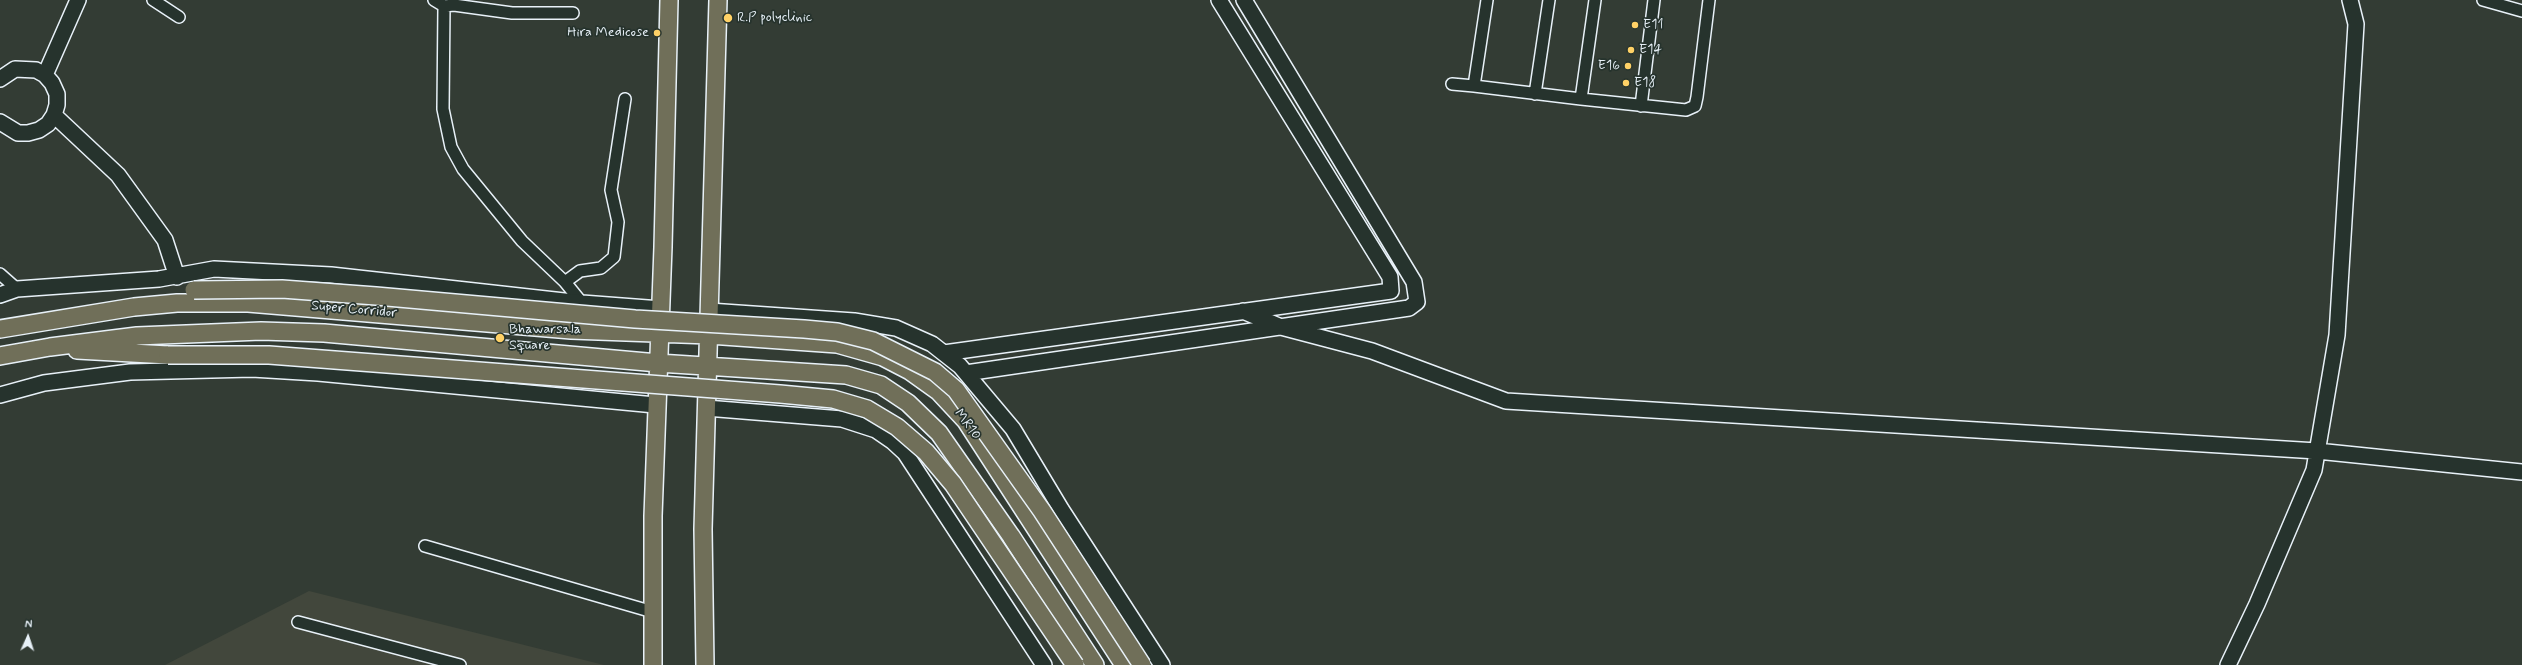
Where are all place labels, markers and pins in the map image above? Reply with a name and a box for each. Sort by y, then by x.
place label: R.P polyclinic [737,10,812,26]
marker: R.P polyclinic [722,12,734,24]
place label: E11 [1643,17,1663,33]
marker: E11 [1630,20,1640,30]
place label: Hira Medicose [567,25,649,41]
marker: Hira Medicose [652,28,662,38]
place label: E14 [1639,42,1662,58]
marker: E14 [1626,45,1636,55]
place label: E16 [1598,58,1620,74]
marker: E16 [1623,61,1633,71]
place label: E18 [1634,75,1656,91]
marker: E18 [1621,78,1631,88]
place label: Bhawarsala Square [509,322,581,354]
marker: Bhawarsala Square [494,332,506,344]

